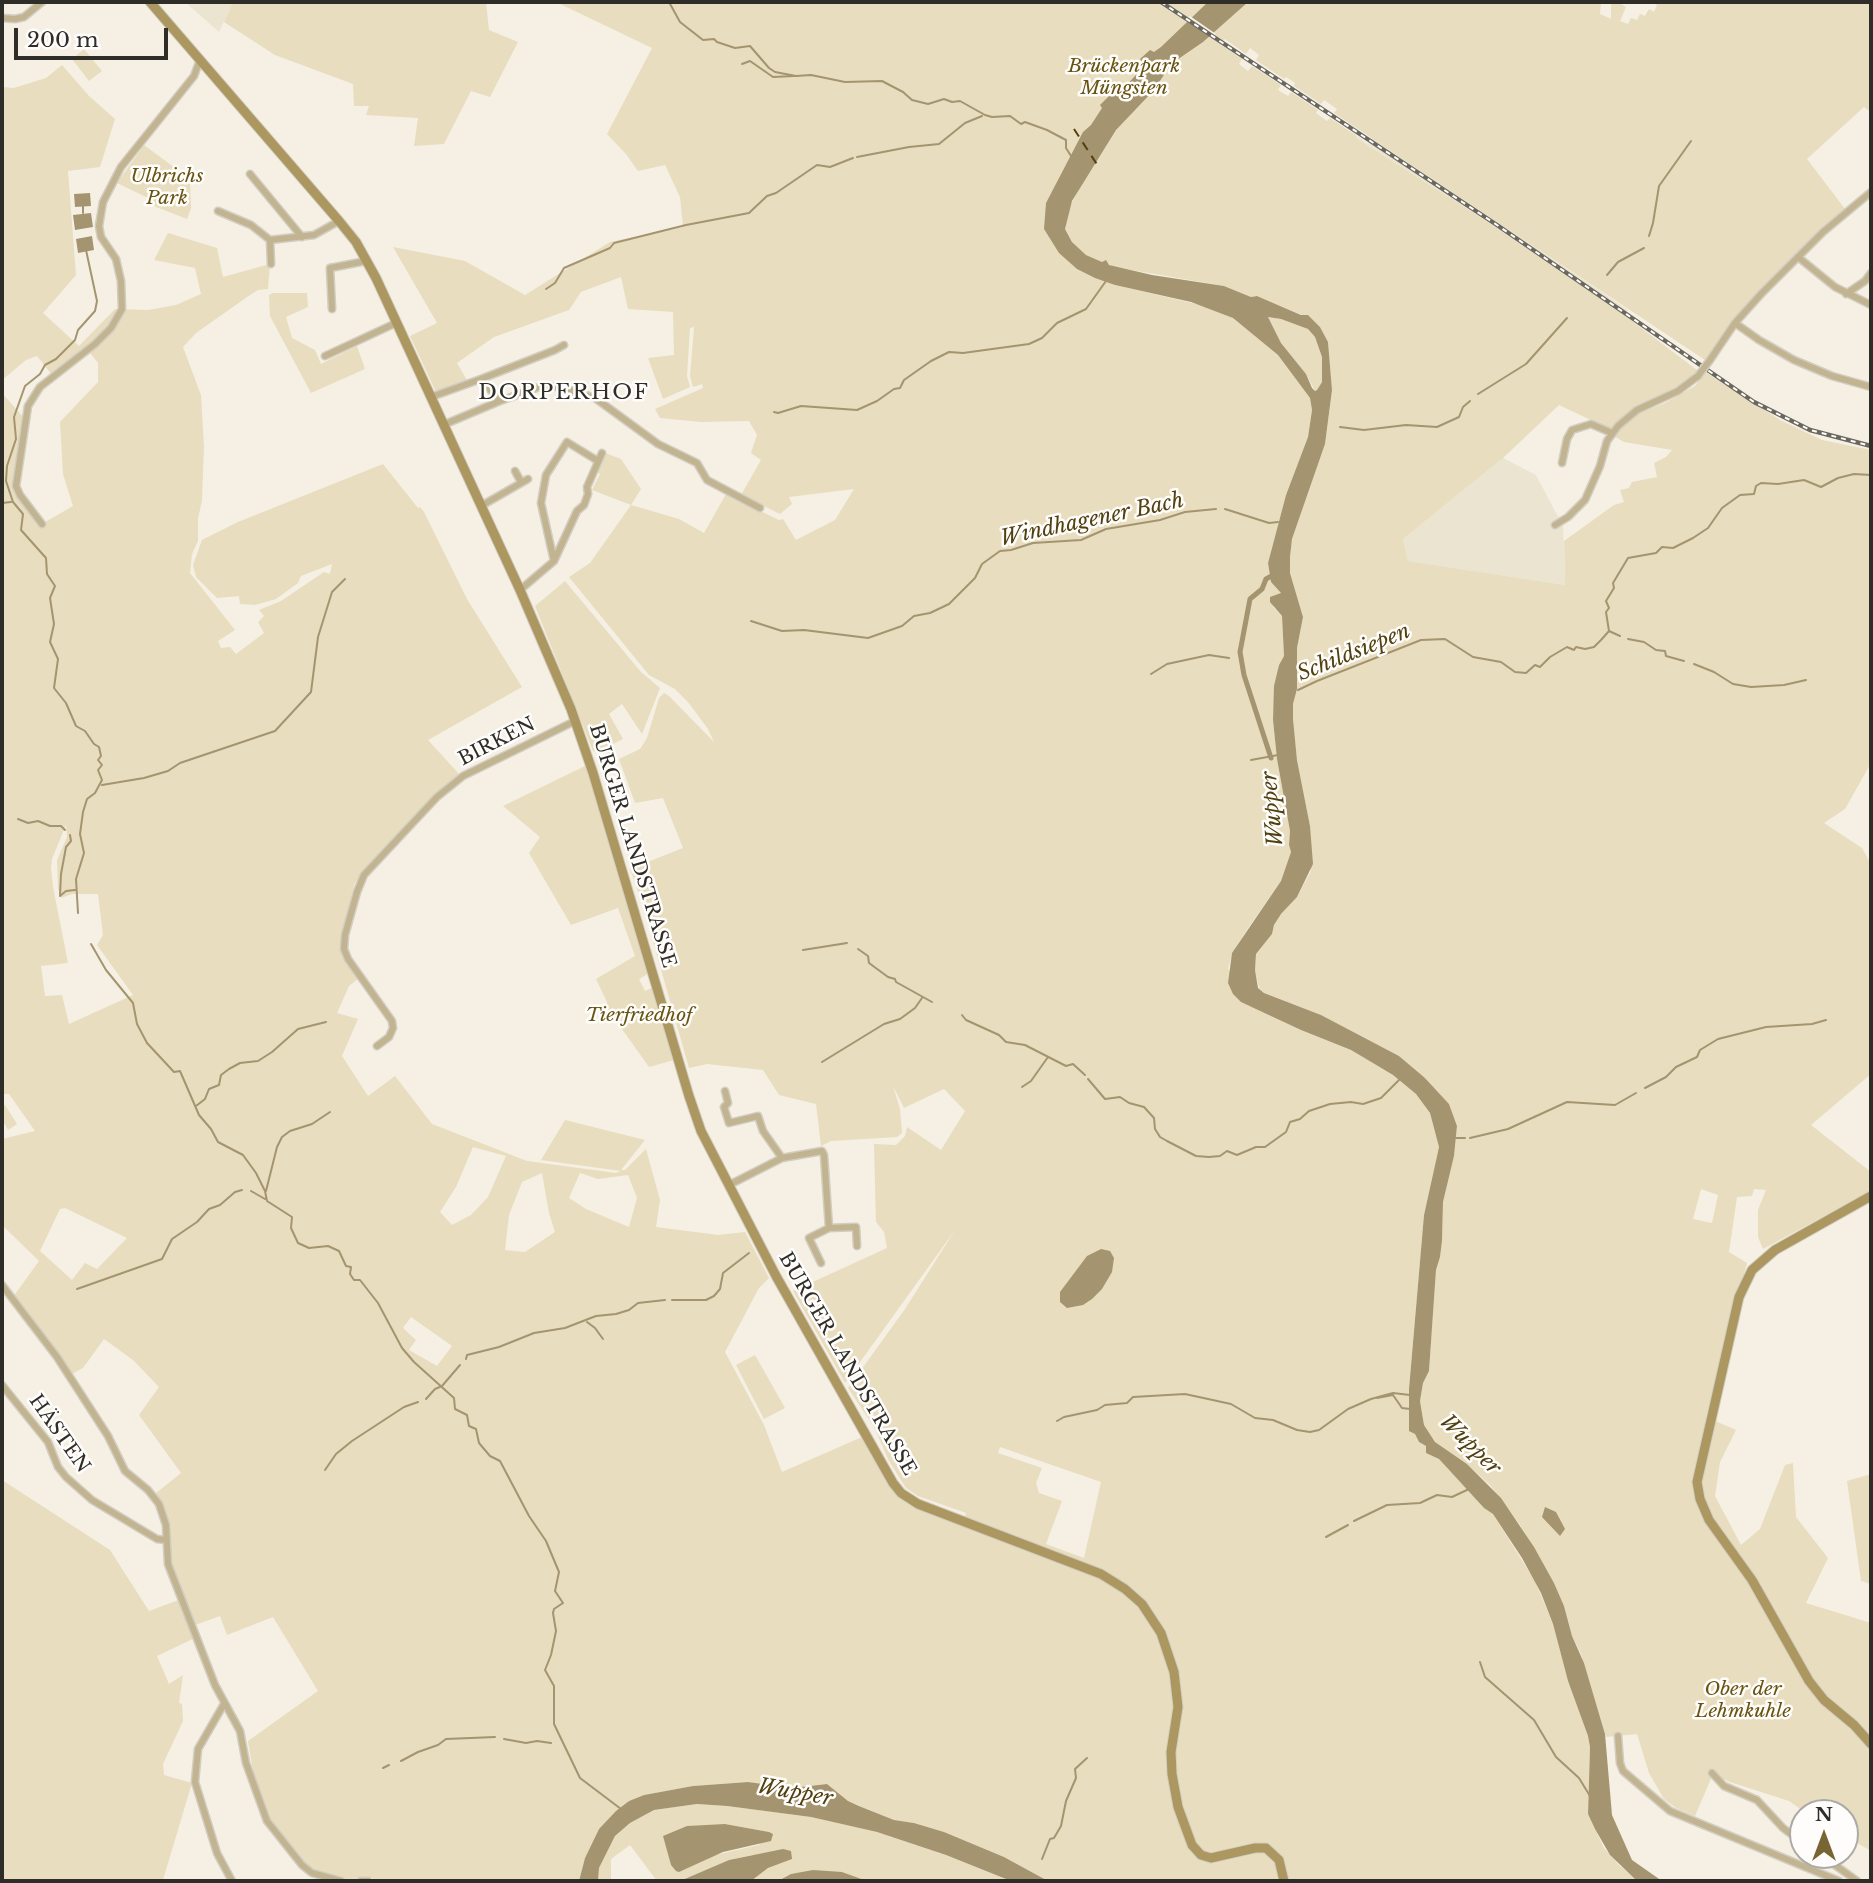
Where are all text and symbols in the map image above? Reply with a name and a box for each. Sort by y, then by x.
scale bar [18,14,172,58]
text: 200 m [27,27,98,53]
park label: Brückenpark Müngsten [1068,56,1180,100]
park label: Ulbrichs Park [131,166,203,210]
district label: DORPERHOF [479,380,649,406]
water label: Windhagener Bach [998,488,1186,552]
water label: Schildsiepen [1294,619,1414,687]
street label: BIRKEN [455,713,539,771]
street label: BURGER LANDSTRASSE [584,721,680,971]
water label: Wupper [1257,770,1289,848]
park label: Tierfriedhof [586,1005,692,1027]
street label: BURGER LANDSTRASSE [774,1248,920,1480]
street label: HÄSTEN [24,1390,94,1478]
water label: Wupper [1434,1409,1506,1481]
park label: Ober der Lehmkuhle [1695,1679,1791,1723]
water label: Wupper [756,1774,834,1812]
north arrow [1789,1799,1859,1869]
text: N [1815,1803,1833,1826]

